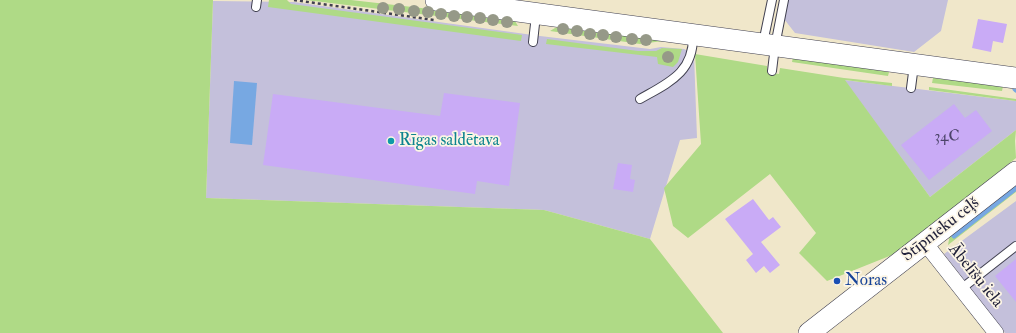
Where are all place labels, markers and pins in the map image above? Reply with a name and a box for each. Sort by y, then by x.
place label: Rīgas saldētava [399,131,500,151]
marker: Rīgas saldētava [386,136,396,146]
place label: Noras [845,271,887,291]
marker: Noras [832,276,842,286]

